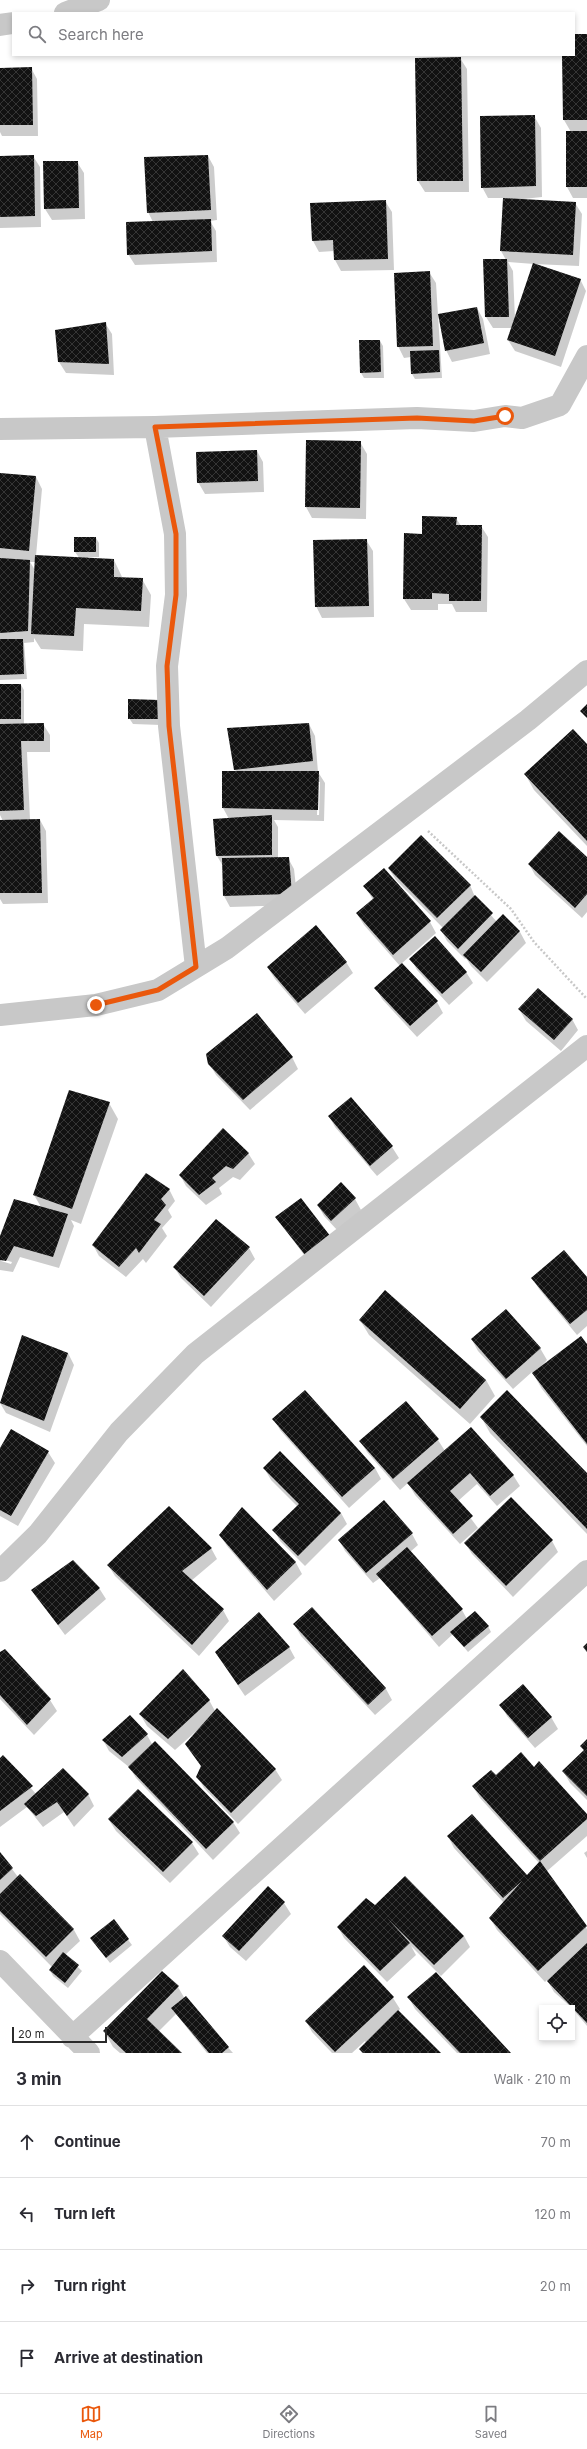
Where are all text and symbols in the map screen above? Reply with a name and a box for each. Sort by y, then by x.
search box [12,12,575,56]
icon: search [26,23,48,45]
text: Search here [58,25,144,44]
route start [496,407,514,425]
route end [87,996,105,1014]
map controls [539,2005,575,2041]
button: locate [539,2005,575,2041]
scale bar [12,2025,107,2044]
text: 20 m [18,2027,44,2041]
text: 3 min [16,2069,62,2089]
text: Walk · 210 m [494,2071,571,2087]
icon: ahead [16,2131,38,2153]
text: Continue [54,2132,121,2151]
text: 70 m [541,2134,571,2150]
icon: left [16,2203,38,2225]
text: Turn left [54,2204,115,2223]
text: 120 m [535,2206,571,2222]
icon: right [16,2275,38,2297]
text: Turn right [54,2276,126,2295]
text: 20 m [540,2278,571,2294]
icon: arrive [16,2347,38,2369]
text: Arrive at destination [54,2348,203,2367]
tab: Map [80,2403,103,2441]
tab: Directions [263,2403,315,2441]
tab: Saved [475,2403,507,2441]

